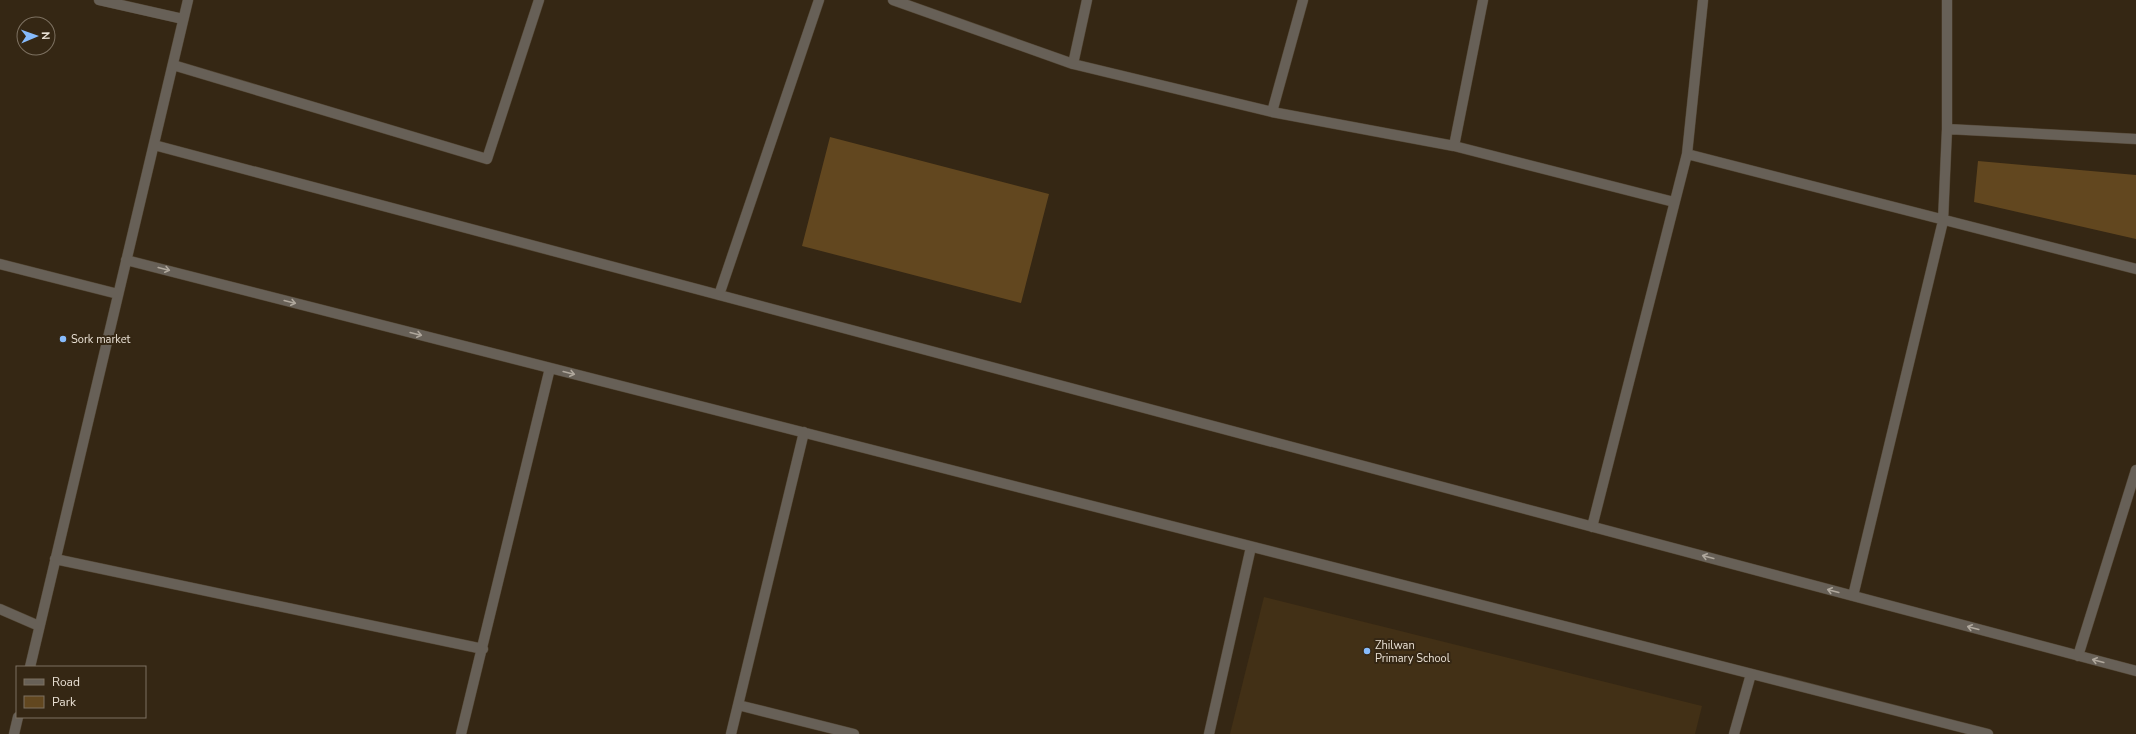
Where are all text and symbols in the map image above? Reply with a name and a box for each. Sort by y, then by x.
north arrow [16,16,56,56]
text: N [38,31,53,40]
one-way arrow [157,266,170,274]
one-way arrow [283,298,296,306]
one-way arrow [409,330,422,338]
place label: Sork market [71,332,131,347]
marker: Sork market [58,334,68,344]
one-way arrow [562,369,575,377]
one-way arrow [1702,553,1715,561]
one-way arrow [1827,586,1840,594]
one-way arrow [1966,623,1979,631]
place label: Zhilwan Primary School [1375,638,1451,666]
marker: Zhilwan Primary School [1362,646,1372,656]
one-way arrow [2092,657,2105,664]
legend [16,666,146,718]
text: Road [52,674,80,690]
text: Park [52,694,77,710]

